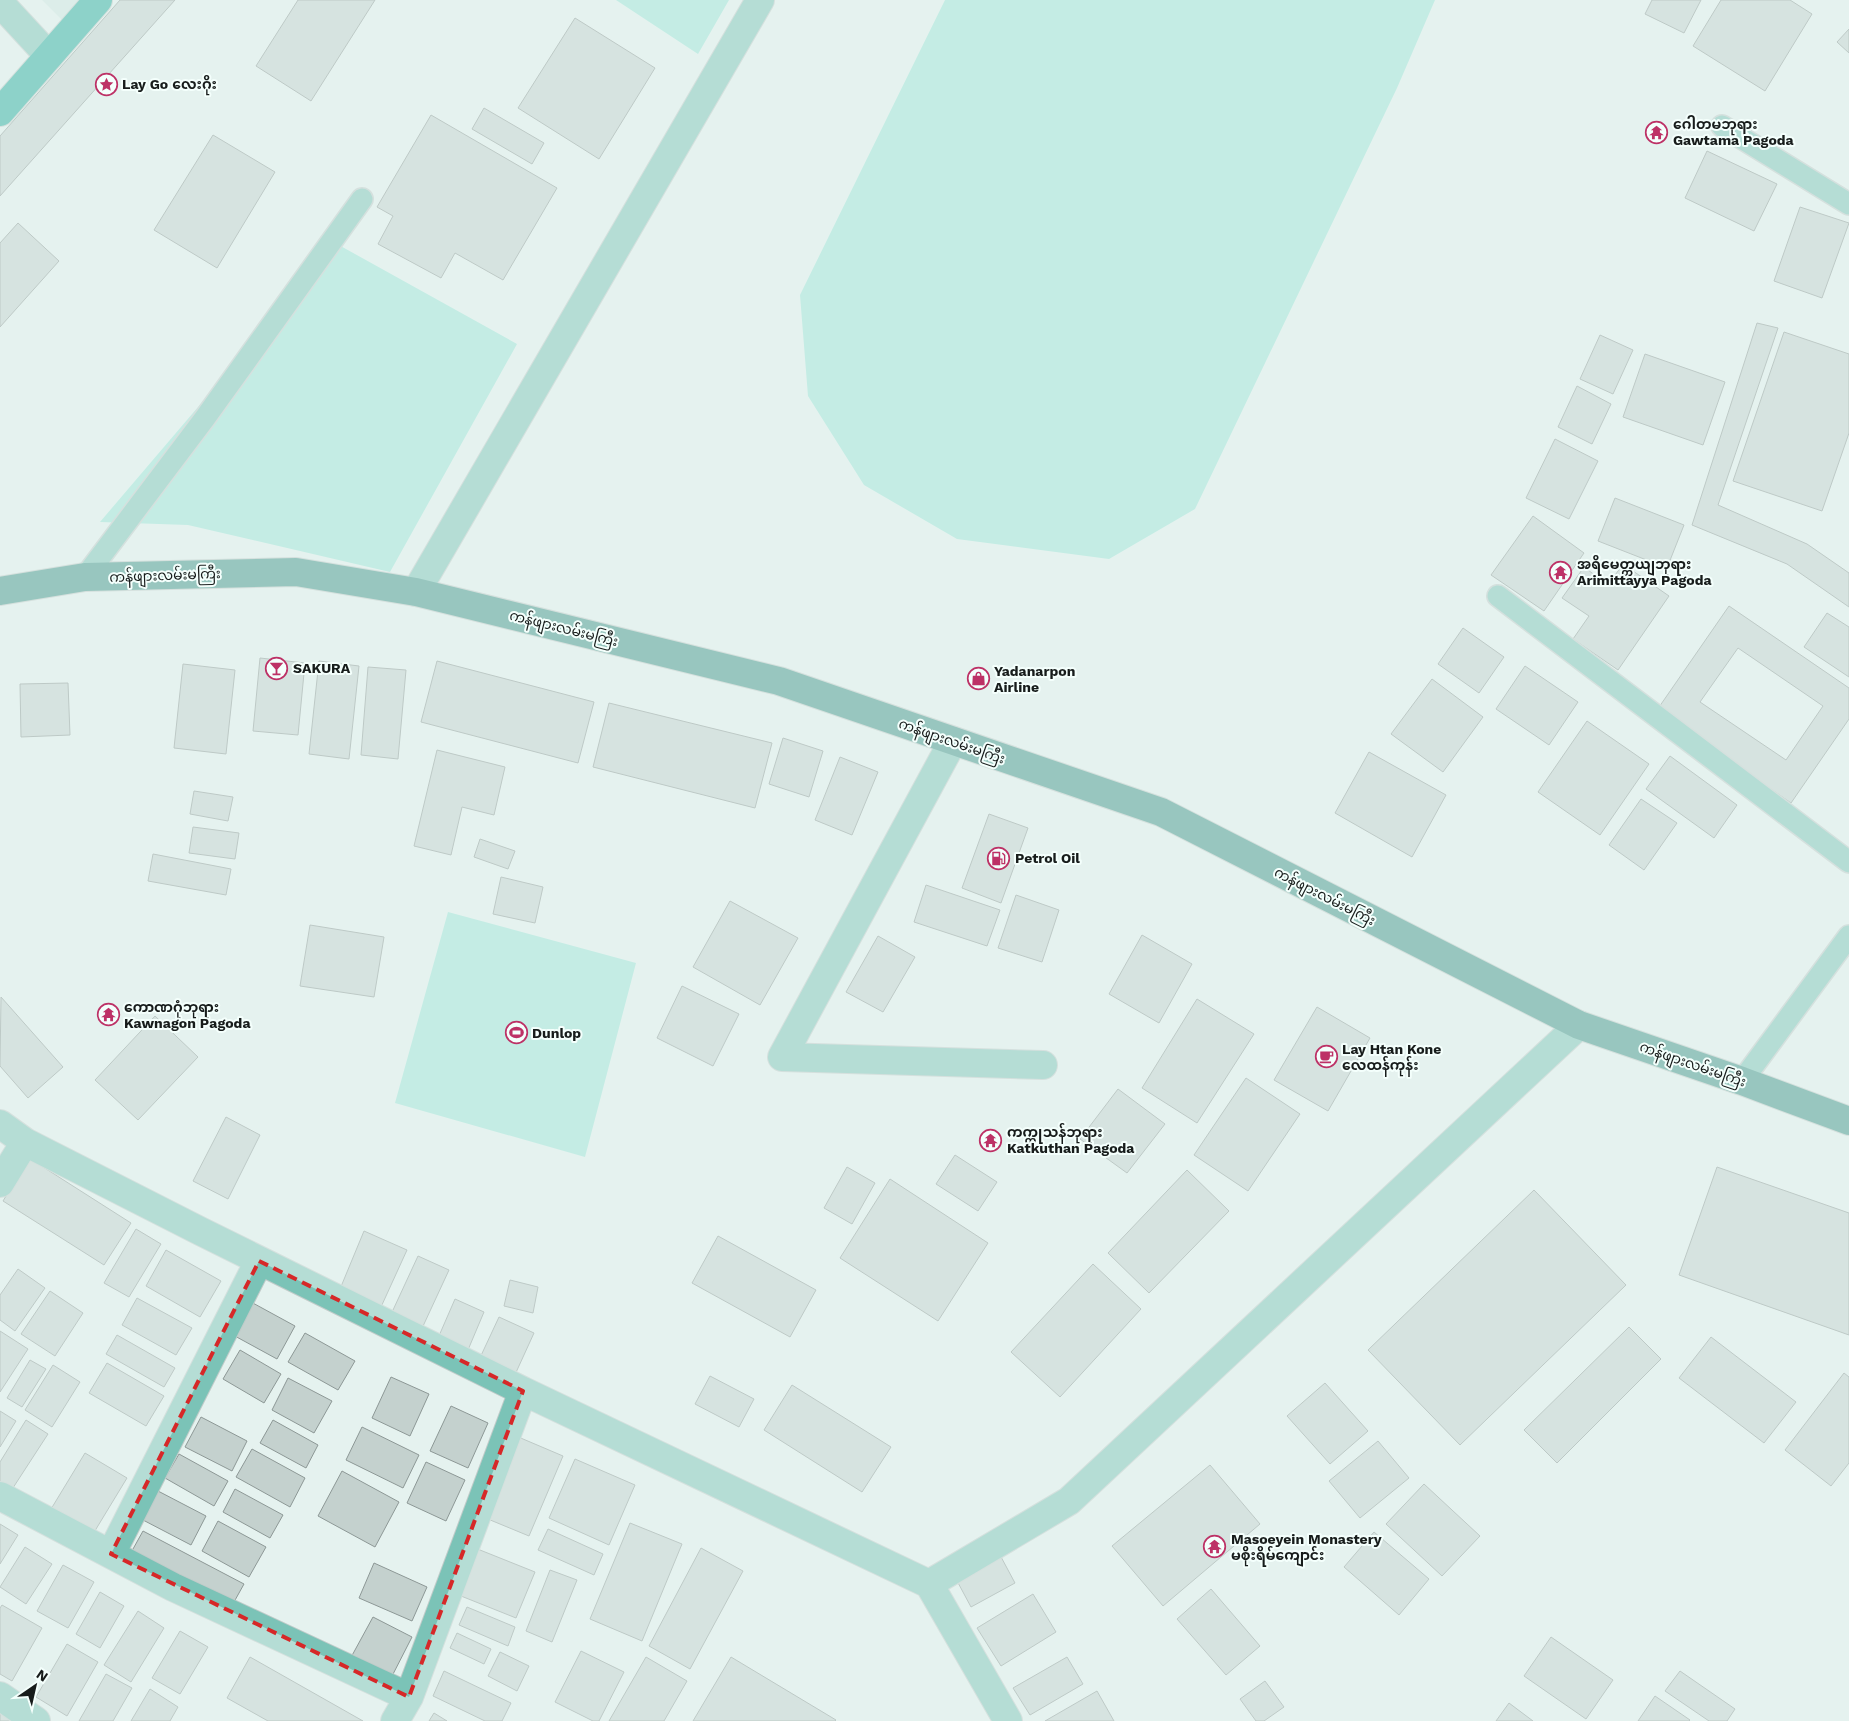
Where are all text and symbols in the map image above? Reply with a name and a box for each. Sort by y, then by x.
place icon: Lay Go လေးဂိုး [94,72,118,96]
place label: Lay Go လေးဂိုး [122,74,217,96]
place label: ဂေါတမဘုရား Gawtama Pagoda [1673,115,1795,148]
temple icon: ဂေါတမဘုရား Gawtama Pagoda [1645,120,1669,144]
place label: အရိမေတ္တယျဘုရား Arimittayya Pagoda [1577,554,1712,588]
temple icon: အရိမေတ္တယျဘုရား Arimittayya Pagoda [1549,560,1573,584]
street label: ကန်ဖျားလမ်းမကြီး [109,563,221,589]
street label: ကန်ဖျားလမ်းမကြီး [507,605,620,653]
bar icon: SAKURA [265,656,289,680]
place label: SAKURA [293,660,351,676]
place label: Yadanarpon Airline [994,663,1075,695]
shop icon: Yadanarpon Airline [966,667,990,691]
street label: ကန်ဖျားလမ်းမကြီး [895,713,1008,770]
fuel station icon: Petrol Oil [987,846,1011,870]
place label: Petrol Oil [1015,850,1080,866]
street label: ကန်ဖျားလမ်းမကြီး [1270,862,1379,932]
place label: ကောဏဂုံဘုရား Kawnagon Pagoda [124,999,251,1031]
temple icon: ကောဏဂုံဘုရား Kawnagon Pagoda [96,1003,120,1027]
sports icon: Dunlop [504,1021,528,1045]
place label: Dunlop [532,1025,581,1041]
street label: ကန်ဖျားလမ်းမကြီး [1636,1036,1749,1093]
place label: Lay Htan Kone လေထန်ကုန်း [1342,1041,1441,1077]
cafe icon: Lay Htan Kone လေထန်ကုန်း [1314,1045,1338,1069]
place label: ကက္ကုသန်ဘုရား Katkuthan Pagoda [1007,1122,1135,1156]
temple icon: ကက္ကုသန်ဘုရား Katkuthan Pagoda [979,1128,1003,1152]
place label: Masoeyein Monastery မစိုးရိမ်ကျောင်း [1231,1531,1382,1567]
temple icon: Masoeyein Monastery မစိုးရိမ်ကျောင်း [1203,1535,1227,1559]
north arrow [10,1661,60,1711]
text: N [33,1666,51,1685]

